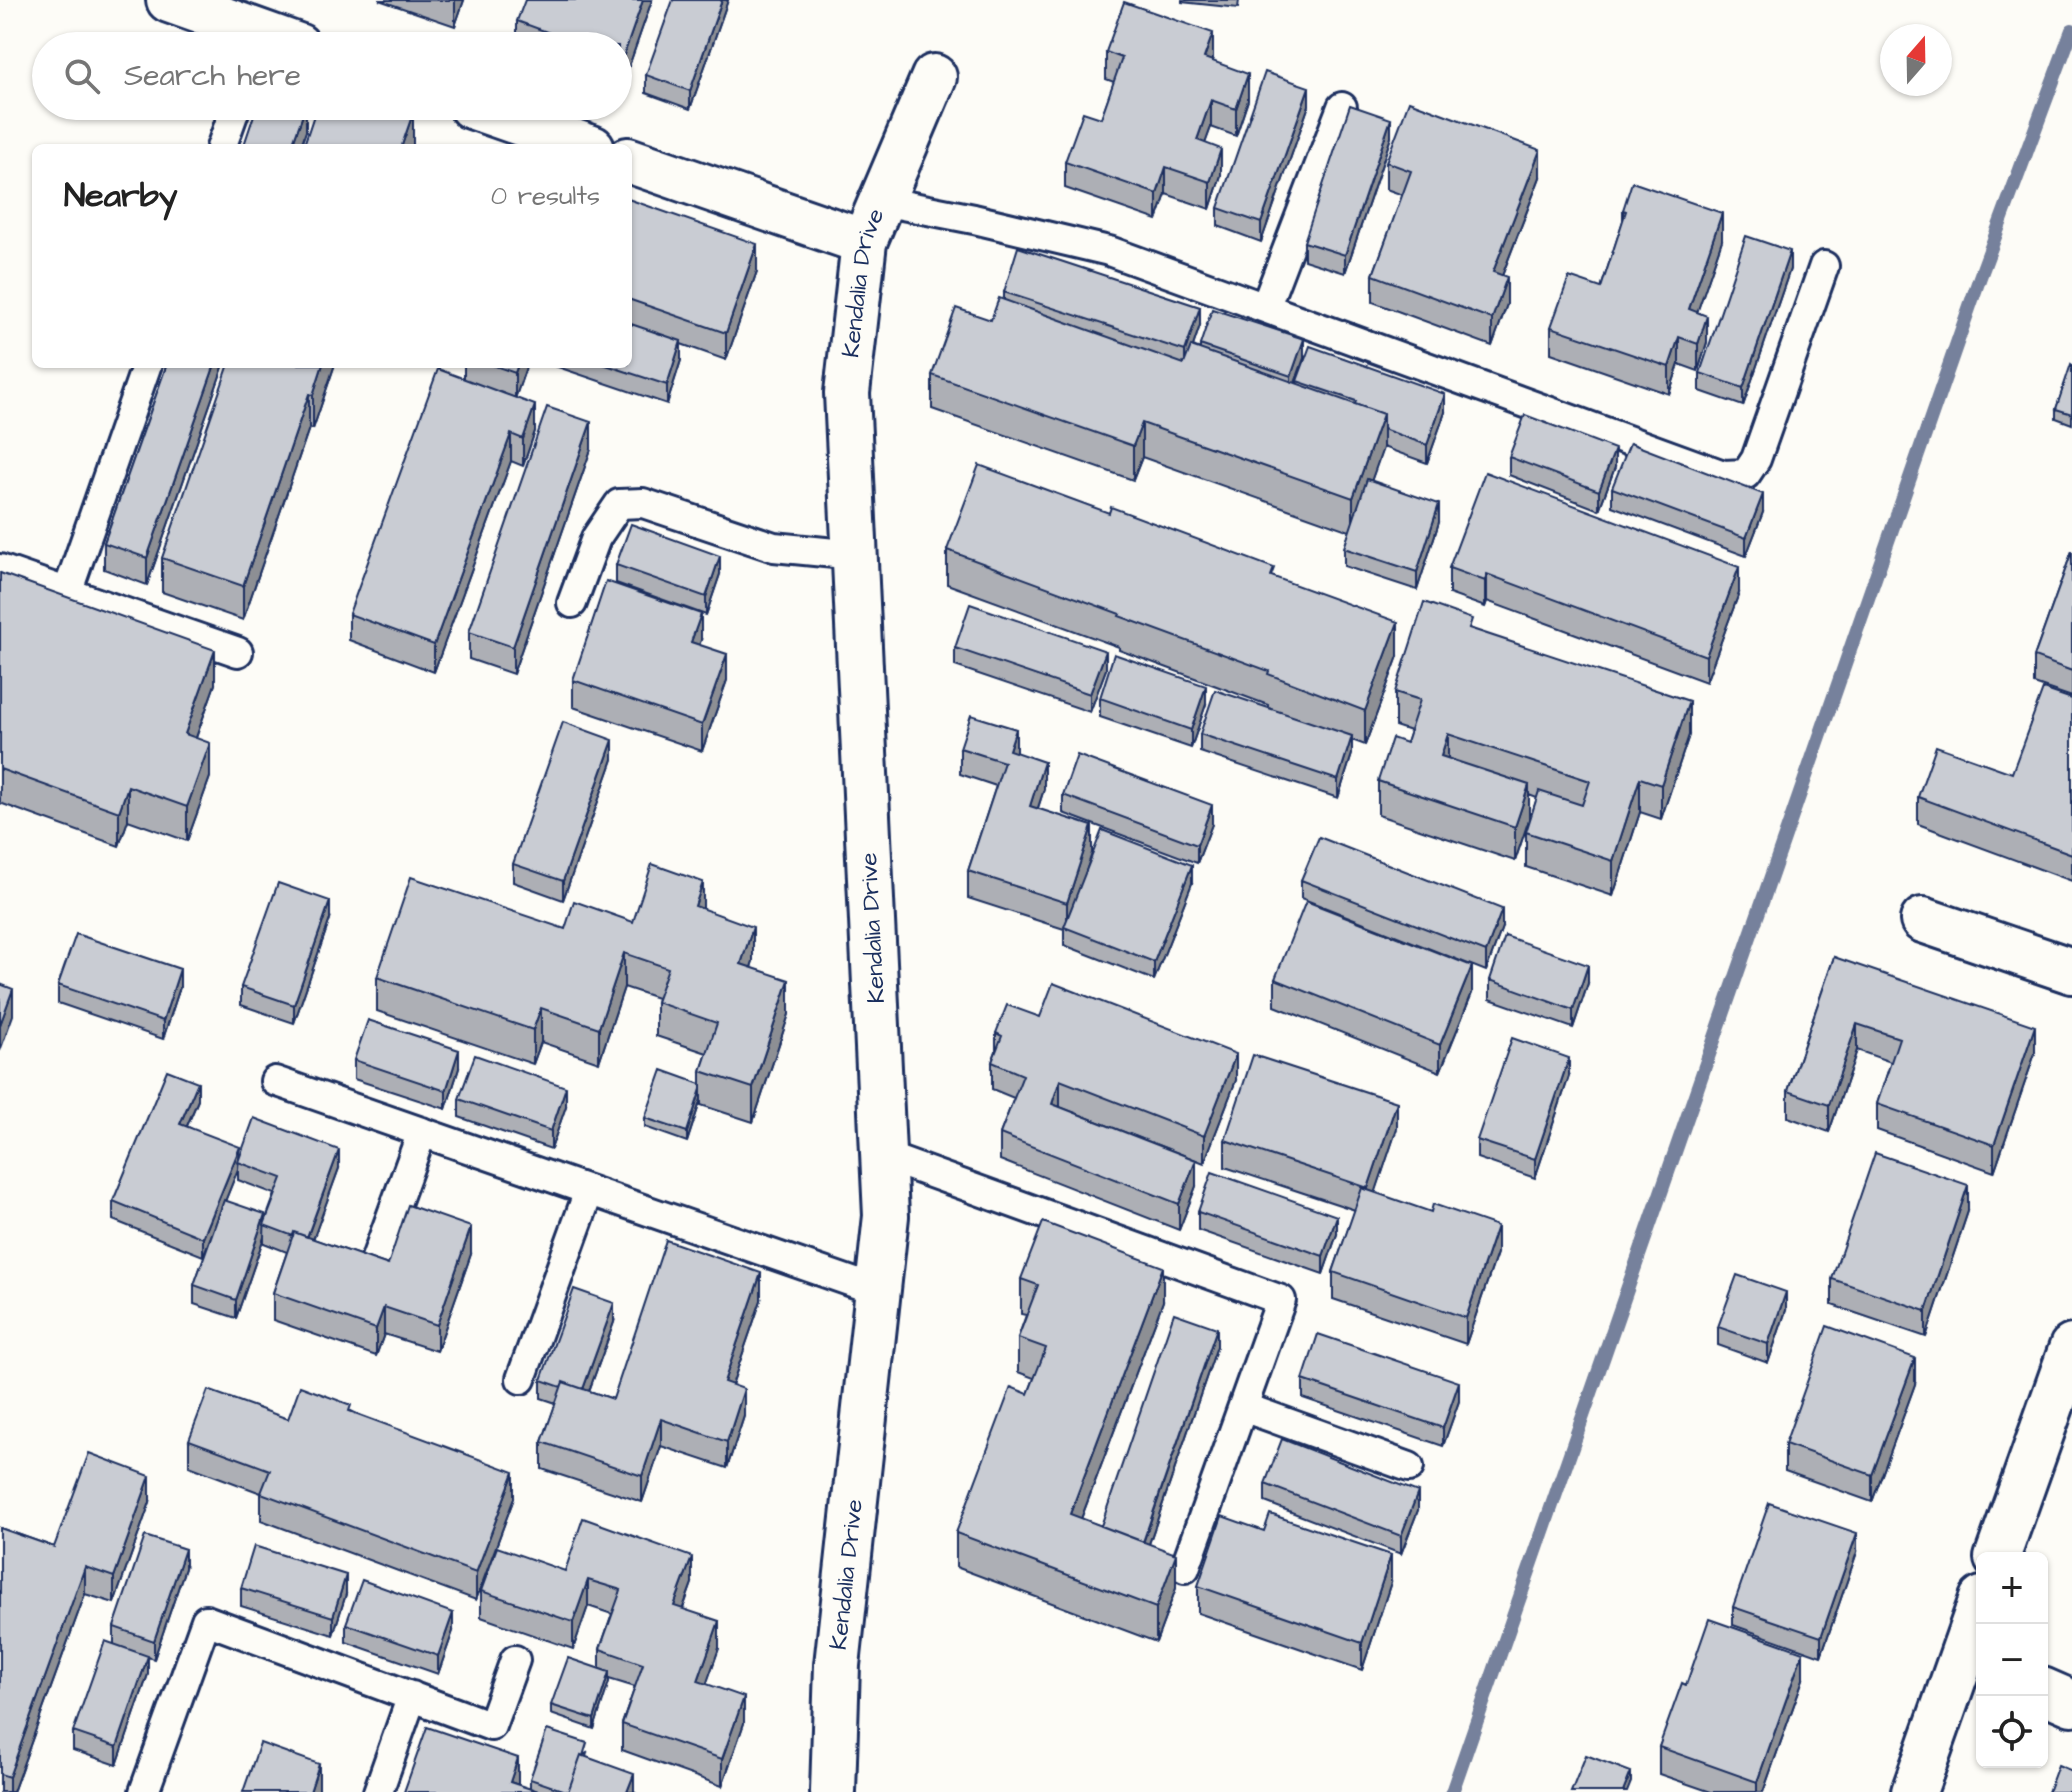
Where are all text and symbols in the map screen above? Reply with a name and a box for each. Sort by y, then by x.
north arrow [1880,24,1952,96]
search box [32,32,632,120]
icon: search [60,54,104,98]
text: Search here [124,55,301,97]
text: Nearby [64,172,178,220]
text: 0 results [491,178,600,214]
street label: Kendalia Drive [834,203,893,359]
street label: Kendalia Drive [852,852,894,1004]
street label: Kendalia Drive [822,1498,872,1652]
map controls [1976,1552,2048,1768]
button: + [1976,1552,2048,1624]
button: − [1976,1624,2048,1696]
button: locate [1976,1696,2048,1768]

